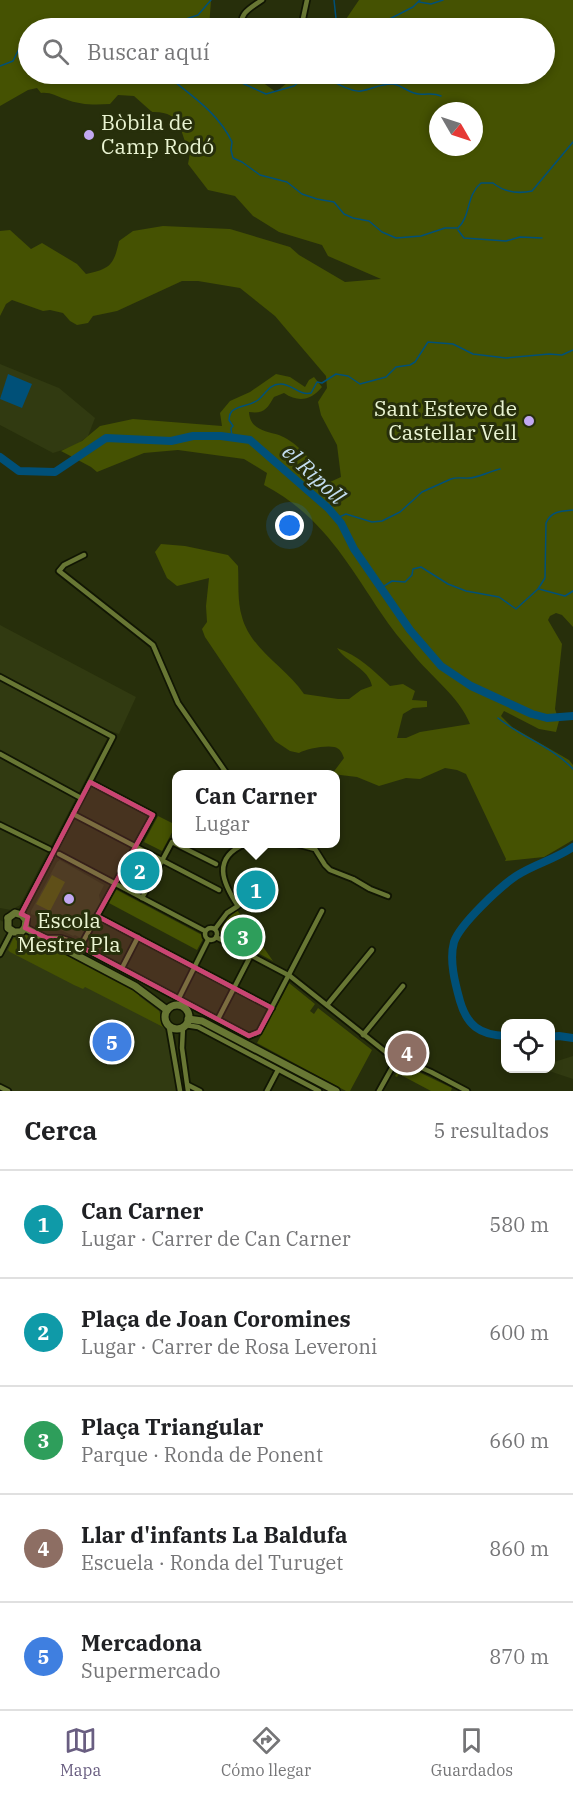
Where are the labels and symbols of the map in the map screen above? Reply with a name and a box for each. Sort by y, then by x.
north arrow [429,102,483,156]
place label: Bòbila de Camp Rodó [101,108,214,160]
marker: Bòbila de Camp Rodó [82,128,96,142]
place label: Sant Esteve de Castellar Vell [374,394,517,446]
marker: Sant Esteve de Castellar Vell [522,414,536,428]
water label: el Ripoll [277,437,353,511]
your location [275,511,304,540]
pin: 2 [120,848,160,894]
pin: 1 [236,868,276,912]
marker: Escola Mestre Pla [62,892,76,906]
place label: Escola Mestre Pla [17,906,121,958]
pin: 3 [224,914,262,960]
pin: 5 [92,1020,132,1064]
pin: 4 [388,1030,426,1076]

